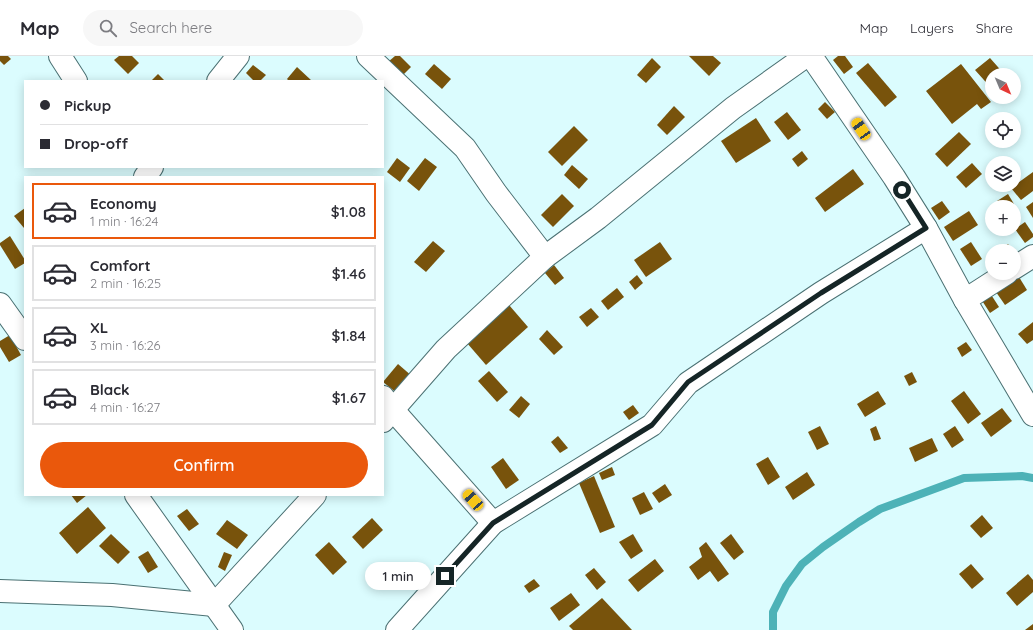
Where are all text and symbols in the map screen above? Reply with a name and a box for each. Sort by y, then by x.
search box [83,10,363,46]
text: Map [20,16,59,40]
icon: search [97,17,119,39]
text: Search here [129,18,212,37]
text: Map [859,19,888,37]
text: Layers [910,19,954,37]
text: Share [976,19,1013,37]
north arrow [985,68,1021,104]
map controls [985,68,1021,280]
text: Pickup [64,96,111,115]
button: locate [985,112,1021,148]
car [849,116,873,142]
text: Drop-off [64,134,128,153]
button: layers [985,156,1021,192]
route start [893,181,911,199]
icon: car [42,193,78,229]
text: Economy [90,194,157,213]
button: + [985,200,1021,236]
text: $1.08 [331,202,366,221]
text: 1 min · 16:24 [90,213,158,229]
button: − [985,244,1021,280]
icon: car [42,255,78,291]
text: Comfort [90,256,151,275]
text: $1.46 [332,264,366,283]
text: 2 min · 16:25 [90,275,161,291]
icon: car [42,317,78,353]
text: XL [90,318,108,337]
text: $1.84 [331,326,366,345]
text: 3 min · 16:26 [90,337,161,353]
icon: car [42,379,78,415]
text: Black [90,380,130,399]
text: $1.67 [332,388,366,407]
text: 4 min · 16:27 [90,399,160,415]
button: Confirm [40,442,368,488]
car [461,487,485,513]
callout: 1 min [365,562,431,590]
route end [436,567,454,585]
text: 1 min [382,568,414,584]

